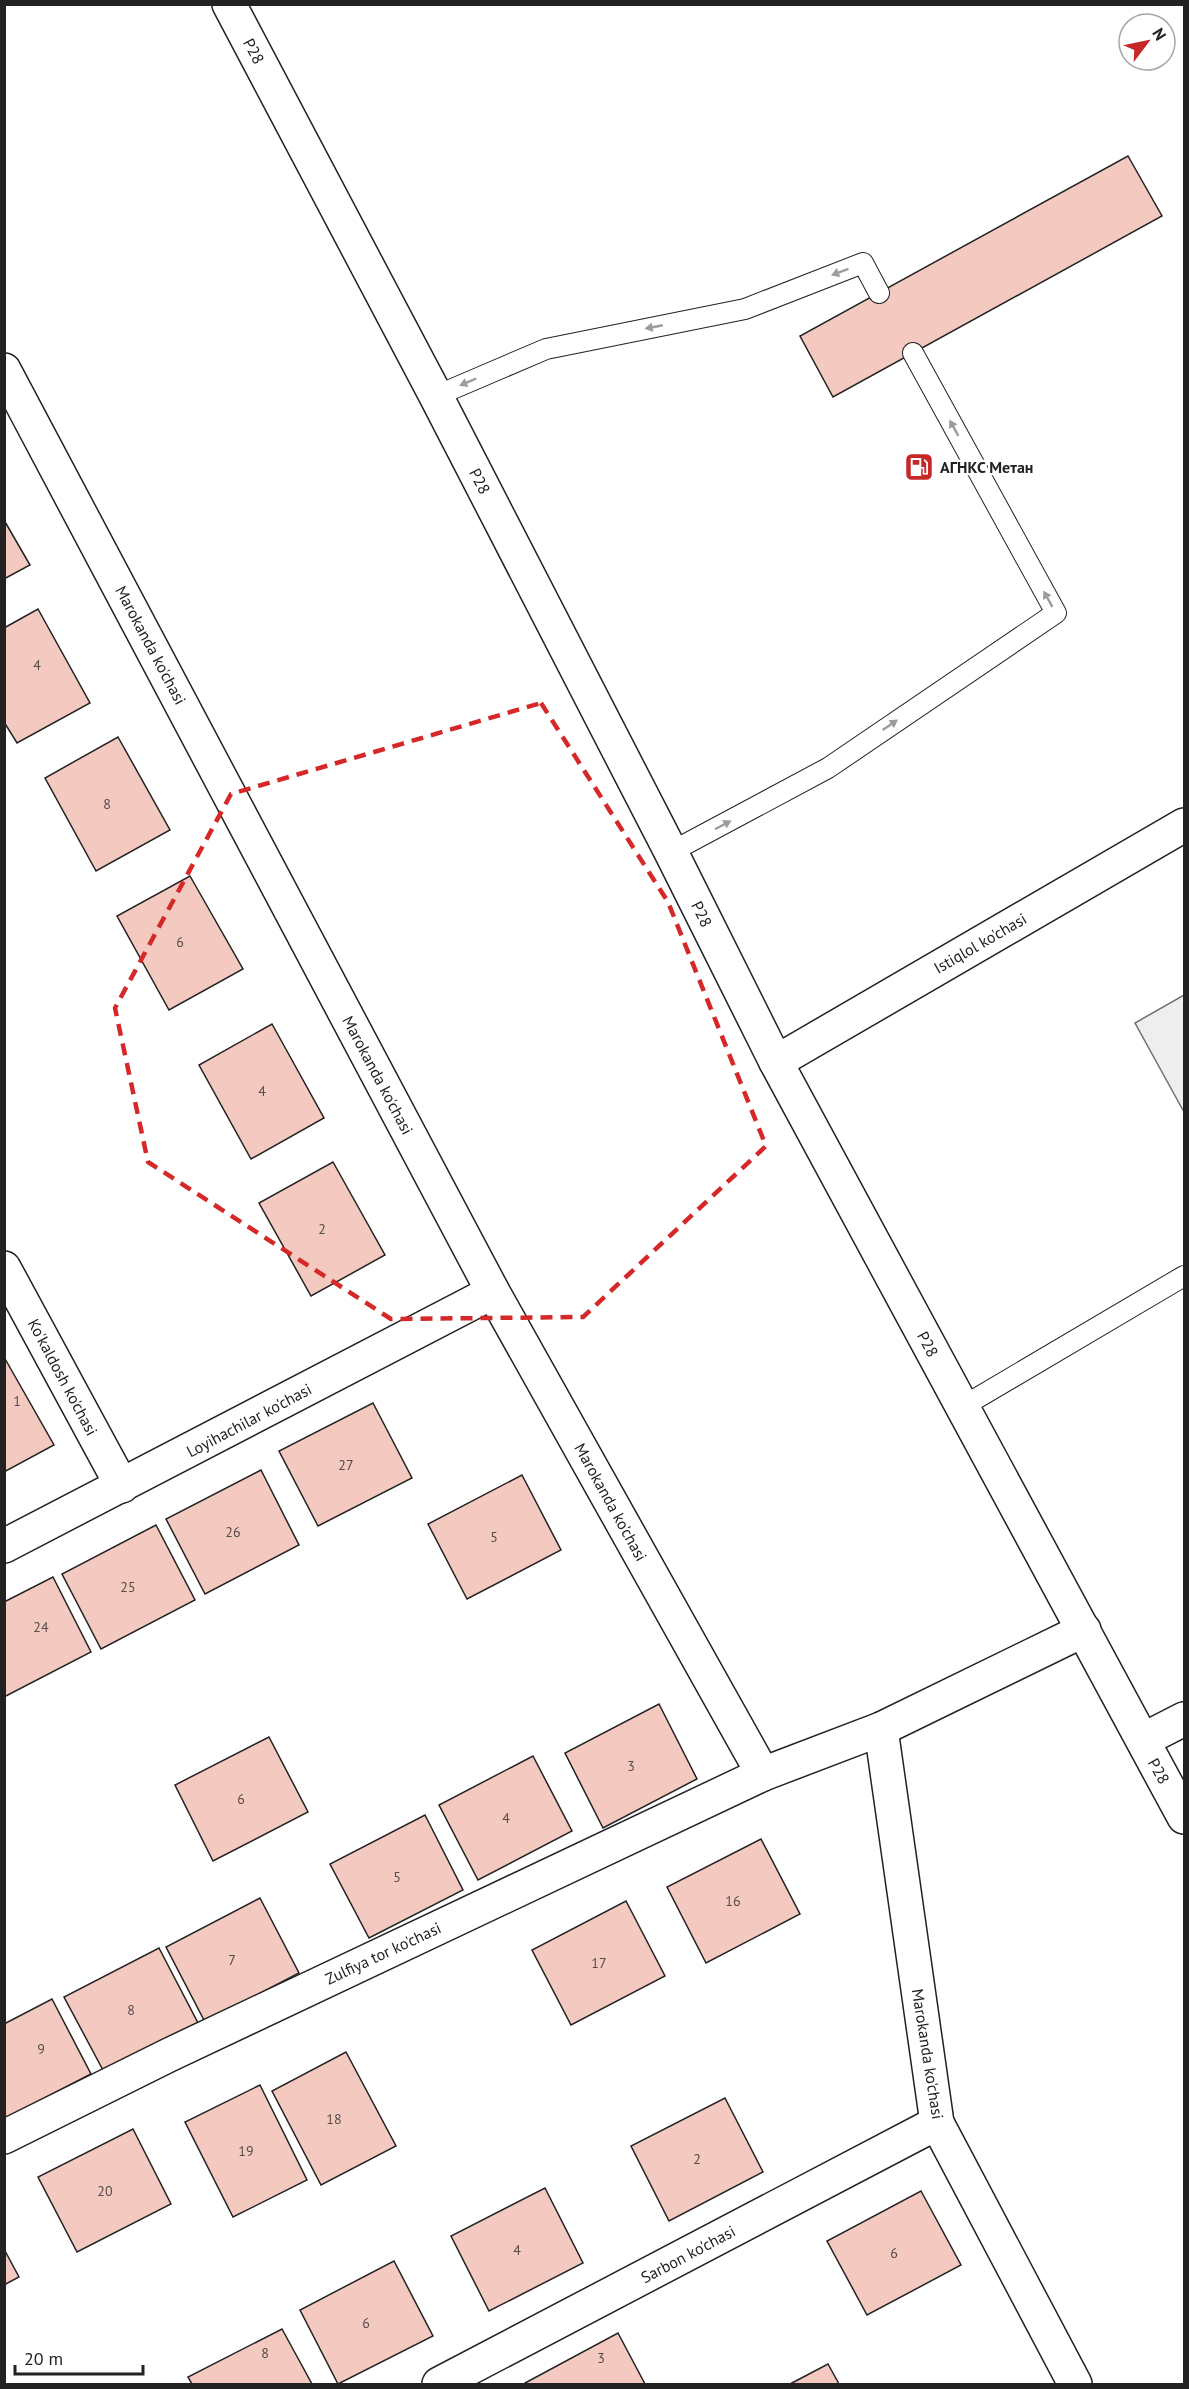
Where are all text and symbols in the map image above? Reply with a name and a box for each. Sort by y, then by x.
north arrow [1117,12,1177,72]
text: N [1148,24,1171,44]
street label: Р28 [239,35,269,67]
one-way arrow [831,267,849,277]
one-way arrow [644,323,663,332]
one-way arrow [459,377,477,387]
one-way arrow [949,419,959,436]
fuel station icon: АГНКС Метан [903,451,935,483]
place label: АГНКС Метан [940,457,1033,477]
street label: Р28 [465,465,495,497]
street label: Marokanda ko'chasi [111,582,191,708]
one-way arrow [1043,590,1053,607]
house number: 4 [33,656,41,674]
one-way arrow [882,719,898,731]
house number: 8 [103,795,111,813]
one-way arrow [715,820,732,830]
street label: Р28 [687,898,717,930]
street label: Istiqlol ko'chasi [930,908,1030,978]
house number: 6 [176,933,184,951]
street label: Marokanda ko'chasi [338,1012,418,1138]
house number: 4 [258,1082,266,1100]
house number: 2 [318,1220,326,1238]
street label: Ko'kaldosh ko'chasi [24,1315,102,1439]
street label: Р28 [913,1328,943,1360]
street label: Loyihachilar ko'chasi [183,1379,315,1461]
house number: 1 [13,1392,21,1410]
street label: Marokanda ko'chasi [570,1440,652,1564]
house number: 27 [338,1456,354,1474]
house number: 26 [225,1523,241,1541]
house number: 5 [490,1528,498,1546]
house number: 25 [120,1578,136,1596]
house number: 24 [33,1618,49,1636]
street label: Р28 [1144,1755,1174,1787]
house number: 3 [627,1757,635,1775]
house number: 6 [237,1790,245,1808]
house number: 4 [502,1809,510,1827]
house number: 5 [393,1868,401,1886]
house number: 16 [725,1892,741,1910]
street label: Zulfiya tor ko'chasi [322,1917,444,1989]
house number: 7 [228,1951,236,1969]
house number: 17 [591,1954,607,1972]
street label: Marokanda ko'chasi [908,1987,948,2121]
house number: 8 [127,2001,135,2019]
house number: 9 [37,2040,45,2058]
house number: 18 [326,2110,342,2128]
house number: 19 [238,2142,254,2160]
house number: 2 [693,2150,701,2168]
house number: 20 [97,2182,113,2200]
street label: Sarbon ko'chasi [637,2221,739,2287]
house number: 4 [513,2241,521,2259]
house number: 6 [890,2244,898,2262]
house number: 6 [362,2314,370,2332]
scale bar [15,2338,142,2376]
house number: 8 [261,2344,269,2362]
text: 20 m [24,2347,63,2370]
house number: 3 [597,2349,605,2367]

